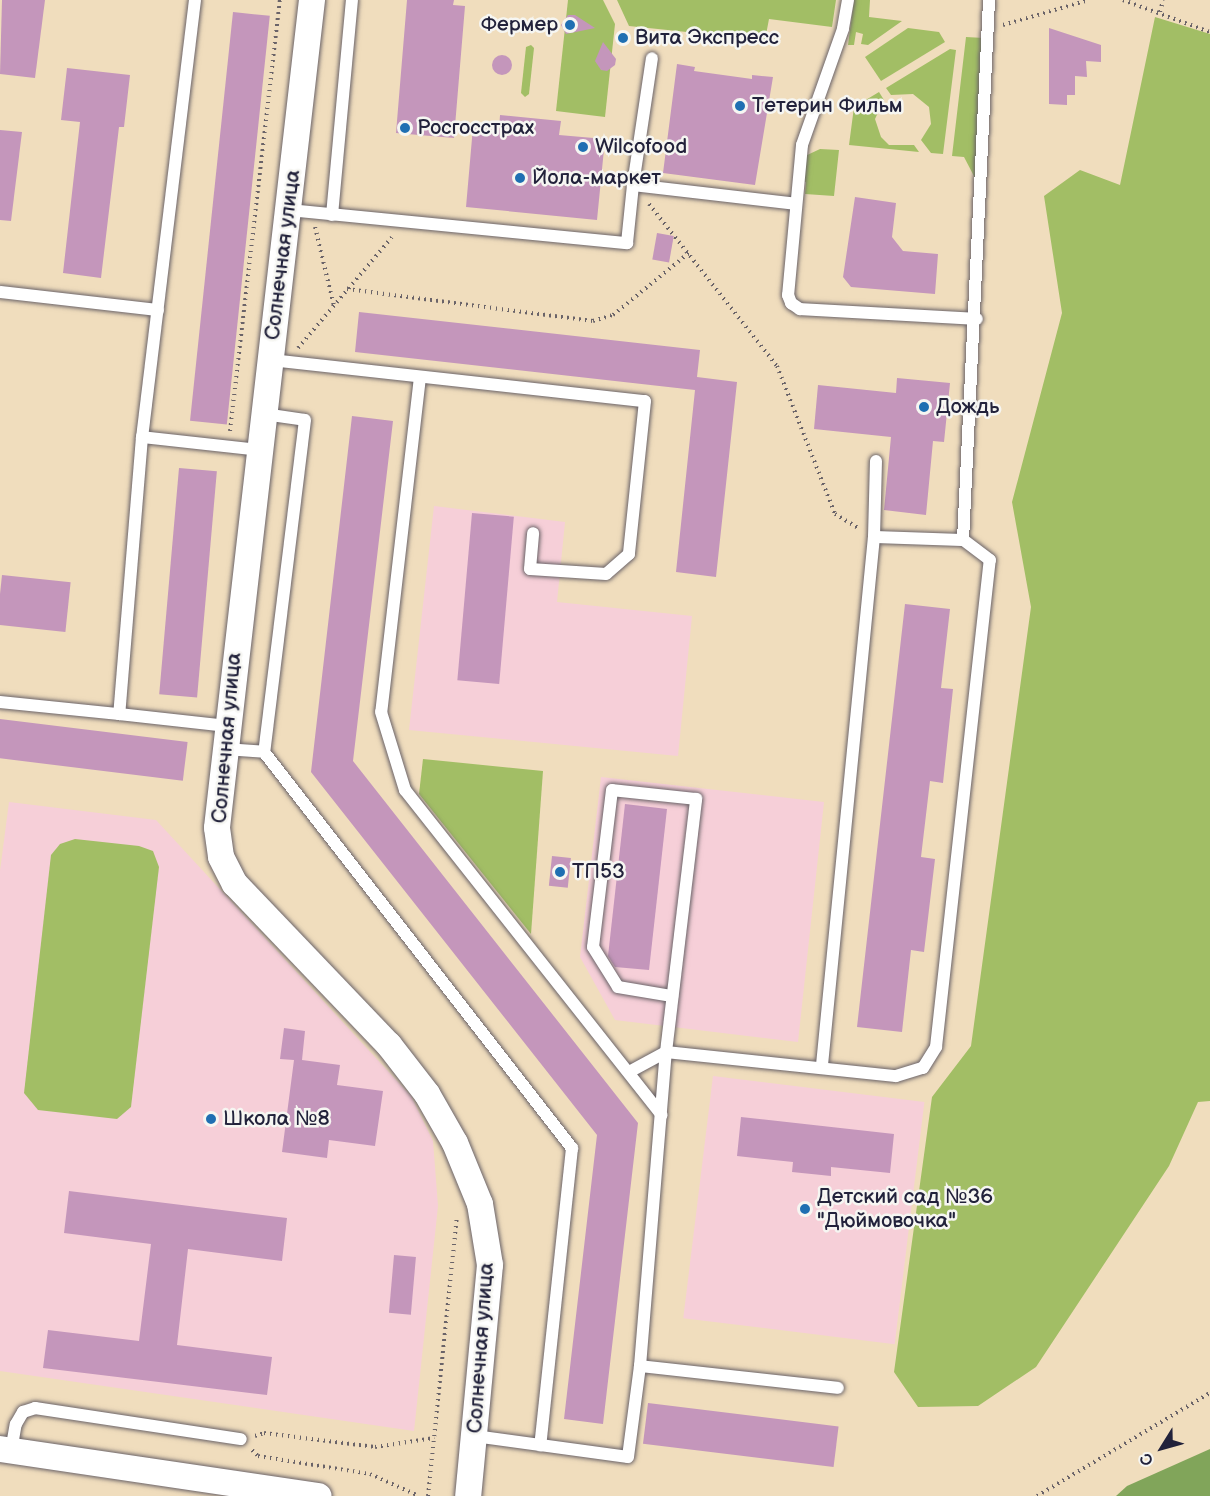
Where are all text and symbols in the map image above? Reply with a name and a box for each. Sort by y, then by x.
place label: Фермер [481,12,558,38]
marker: Фермер [563,18,577,32]
place label: Вита Экспресс [635,25,779,51]
marker: Вита Экспресс [616,31,630,45]
place label: Тетерин Фильм [752,93,903,119]
marker: Тетерин Фильм [733,99,747,113]
place label: Росгосстрах [417,115,534,141]
marker: Росгосстрах [398,121,412,135]
place label: Wilcofood [595,134,687,160]
marker: Wilcofood [576,140,590,154]
place label: Йола-маркет [532,165,661,191]
street label: Солнечная улица [260,169,306,341]
marker: Йола-маркет [513,171,527,185]
place label: Дождь [936,394,999,420]
marker: Дождь [917,400,931,414]
street label: Солнечная улица [207,652,247,824]
place label: ТП53 [572,859,625,885]
marker: ТП53 [553,865,567,879]
place label: Школа №8 [223,1106,330,1132]
marker: Школа №8 [204,1112,218,1126]
place label: Детский сад №36 "Дюймовочка" [817,1184,993,1234]
marker: Детский сад №36 "Дюймовочка" [798,1202,812,1216]
street label: Солнечная улица [462,1262,500,1434]
north arrow [1132,1418,1192,1478]
text: С [1136,1449,1158,1469]

